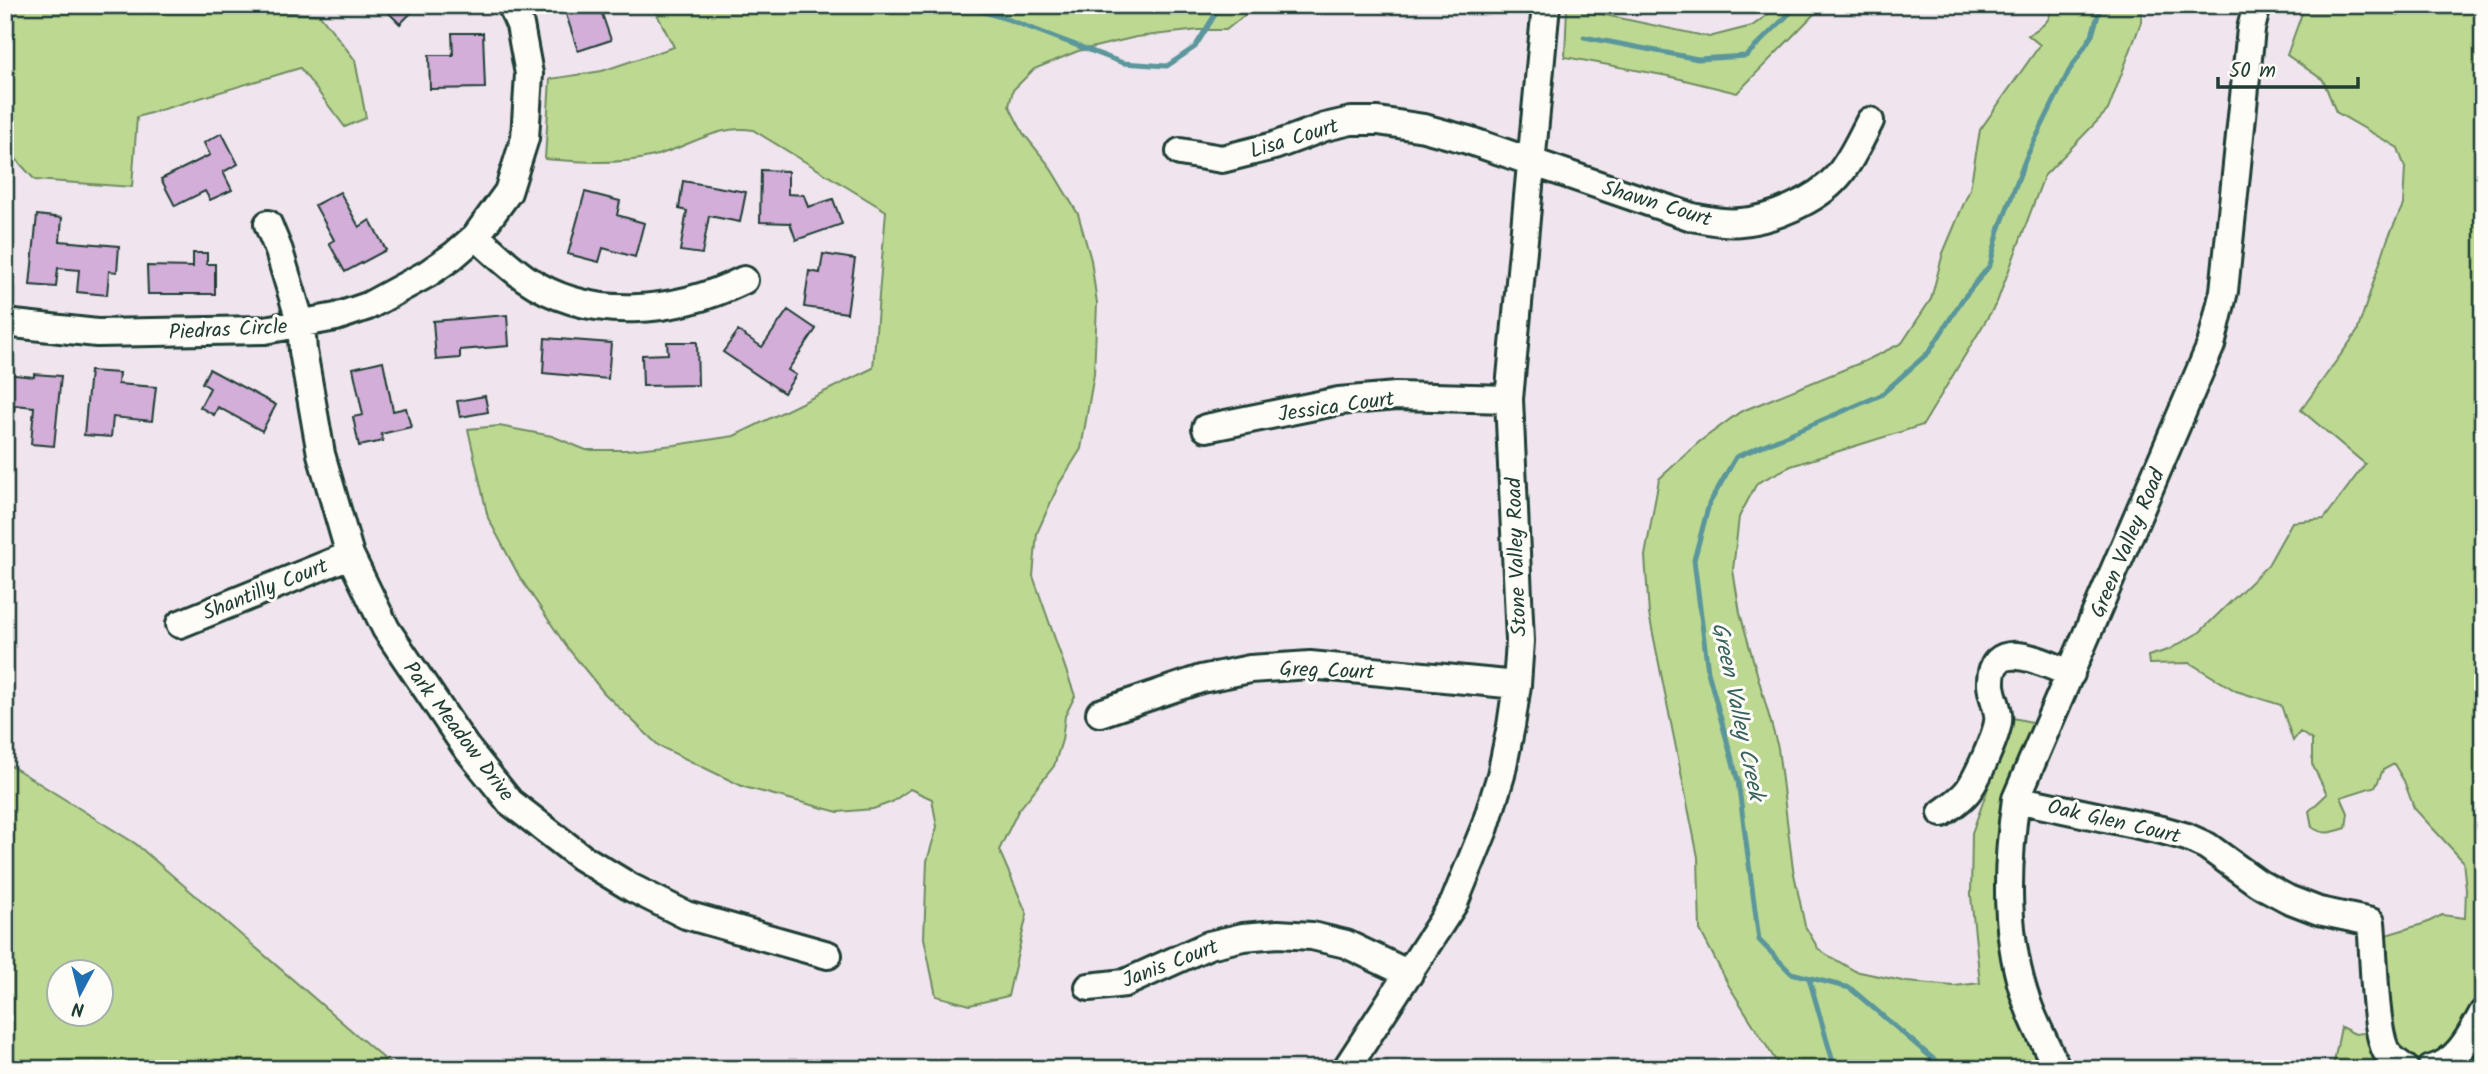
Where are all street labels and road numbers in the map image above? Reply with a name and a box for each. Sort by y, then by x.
street label: Lisa Court [1246,110,1344,169]
street label: Shawn Court [1598,172,1716,237]
street label: Piedras Circle [168,311,289,350]
street label: Jessica Court [1276,383,1397,432]
street label: Green Valley Road [2082,463,2175,623]
street label: Stone Valley Road [1498,476,1537,637]
street label: Shantilly Court [198,550,334,630]
street label: Greg Court [1279,653,1376,690]
street label: Park Meadow Drive [394,655,522,810]
street label: Oak Glen Court [2044,791,2184,854]
street label: Janis Court [1118,931,1224,998]

